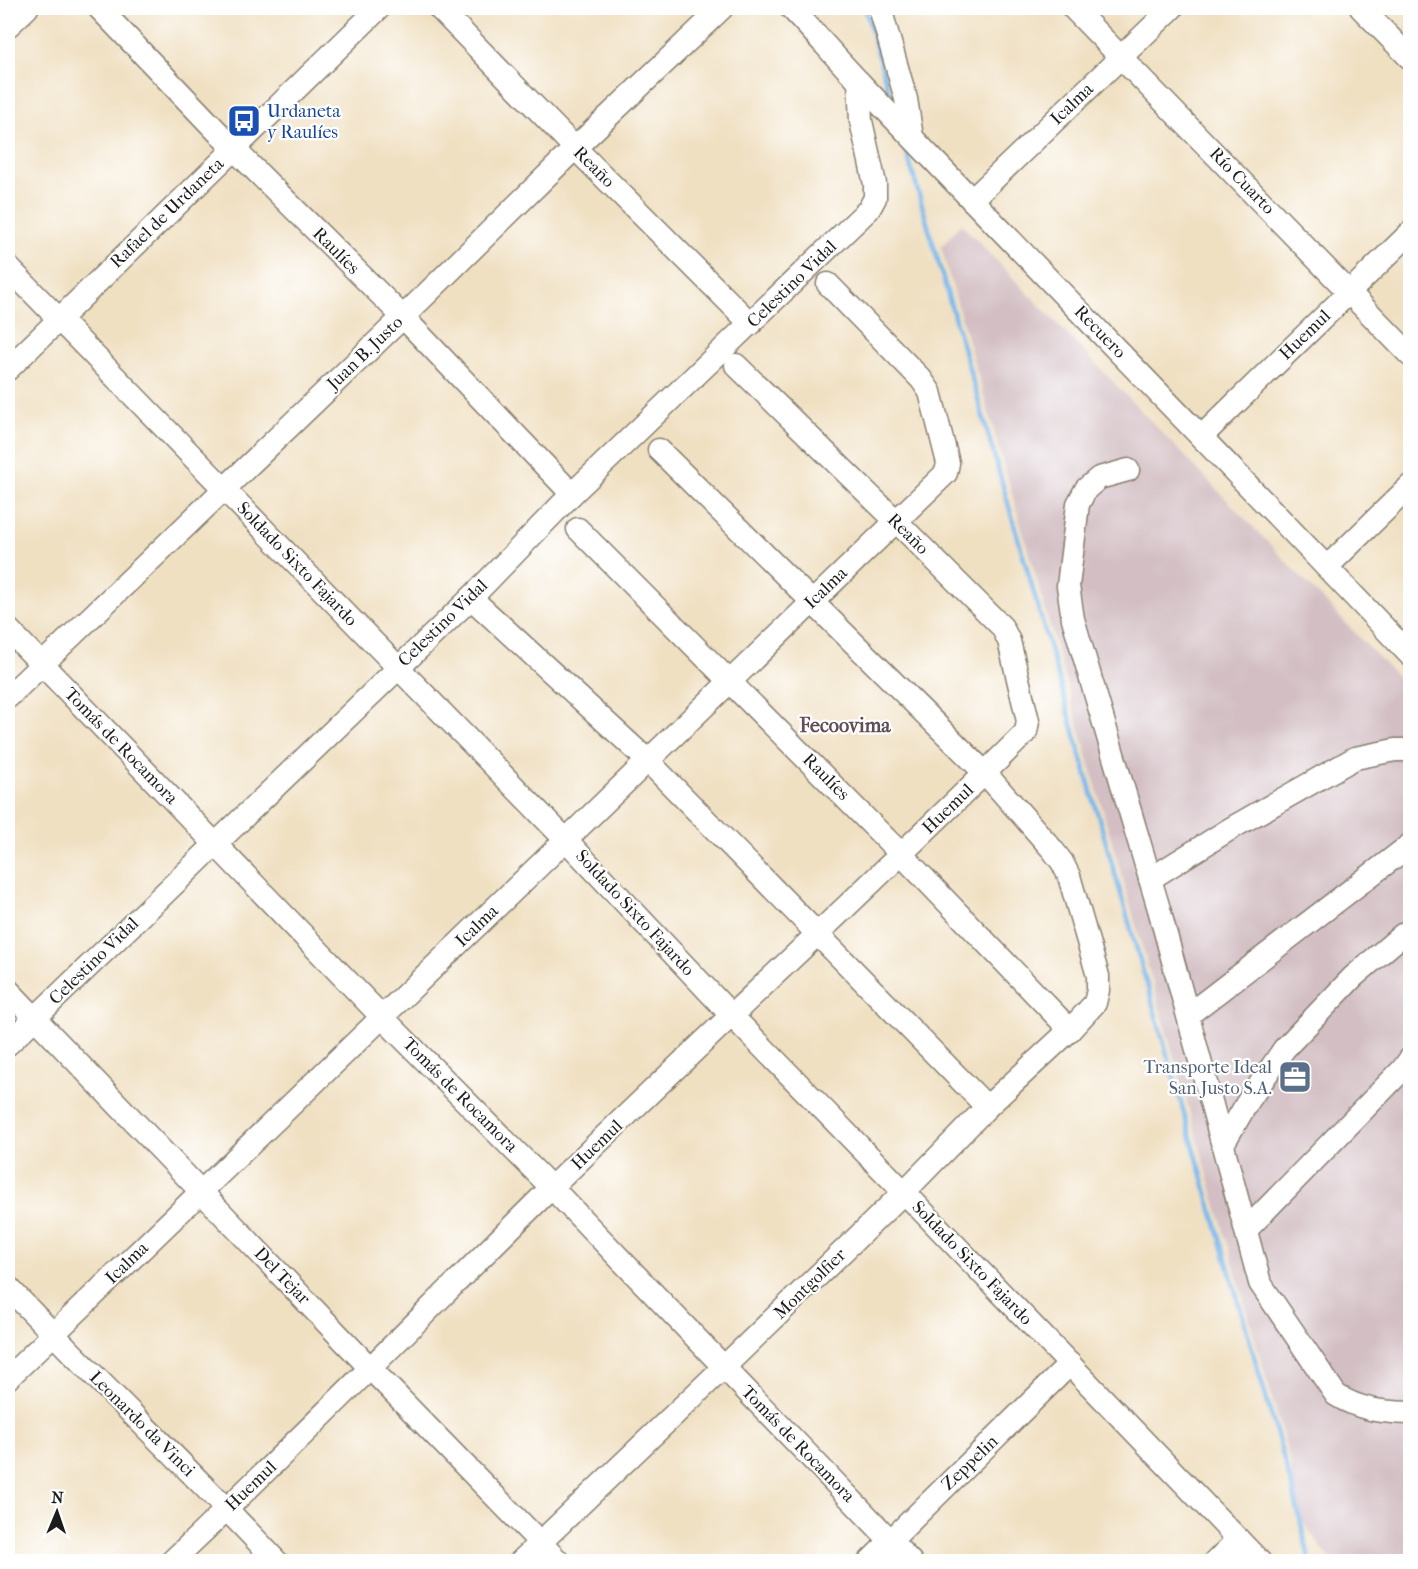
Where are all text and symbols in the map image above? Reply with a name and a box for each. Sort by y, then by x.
street label: Icalma [1046,78,1098,129]
place label: Urdaneta y Raulíes [267,101,341,143]
bus stop icon: Urdaneta y Raulíes [226,103,262,139]
street label: Reaño [569,142,619,192]
street label: Río Cuarto [1205,143,1279,219]
street label: Rafael de Urdaneta [106,153,229,273]
street label: Raulíes [308,223,364,279]
street label: Celestino Vidal [743,236,841,332]
street label: Recuero [1070,301,1130,363]
street label: Huemul [1275,306,1335,364]
street label: Juan B. Justo [321,312,407,396]
street label: Soldado Sixto Fajardo [232,498,362,630]
street label: Reaño [883,509,933,559]
street label: Icalma [800,562,852,613]
street label: Celestino Vidal [394,575,492,671]
street label: Tomás de Rocamora [60,683,182,809]
district label: Fecoovima [798,714,891,737]
street label: Raulíes [798,749,854,805]
street label: Huemul [918,780,978,838]
street label: Soldado Sixto Fajardo [571,846,699,980]
street label: Icalma [451,900,503,951]
street label: Celestino Vidal [45,913,143,1009]
street label: Tomás de Rocamora [398,1033,522,1157]
place label: Transporte Ideal San Justo S.A. [1143,1057,1272,1099]
office icon: Transporte Ideal San Justo S.A. [1277,1059,1313,1095]
street label: Huemul [567,1116,627,1174]
street label: Soldado Sixto Fajardo [907,1197,1037,1329]
street label: Icalma [101,1237,153,1288]
street label: Del Tejar [250,1243,315,1309]
street label: Montgolfier [770,1244,851,1324]
street label: Leonardo da Vinci [85,1367,200,1482]
street label: Tomás de Rocamora [737,1381,859,1507]
street label: Zeppelin [937,1431,1003,1495]
street label: Huemul [221,1457,281,1515]
north arrow [27,1482,87,1542]
text: N [51,1488,65,1507]

